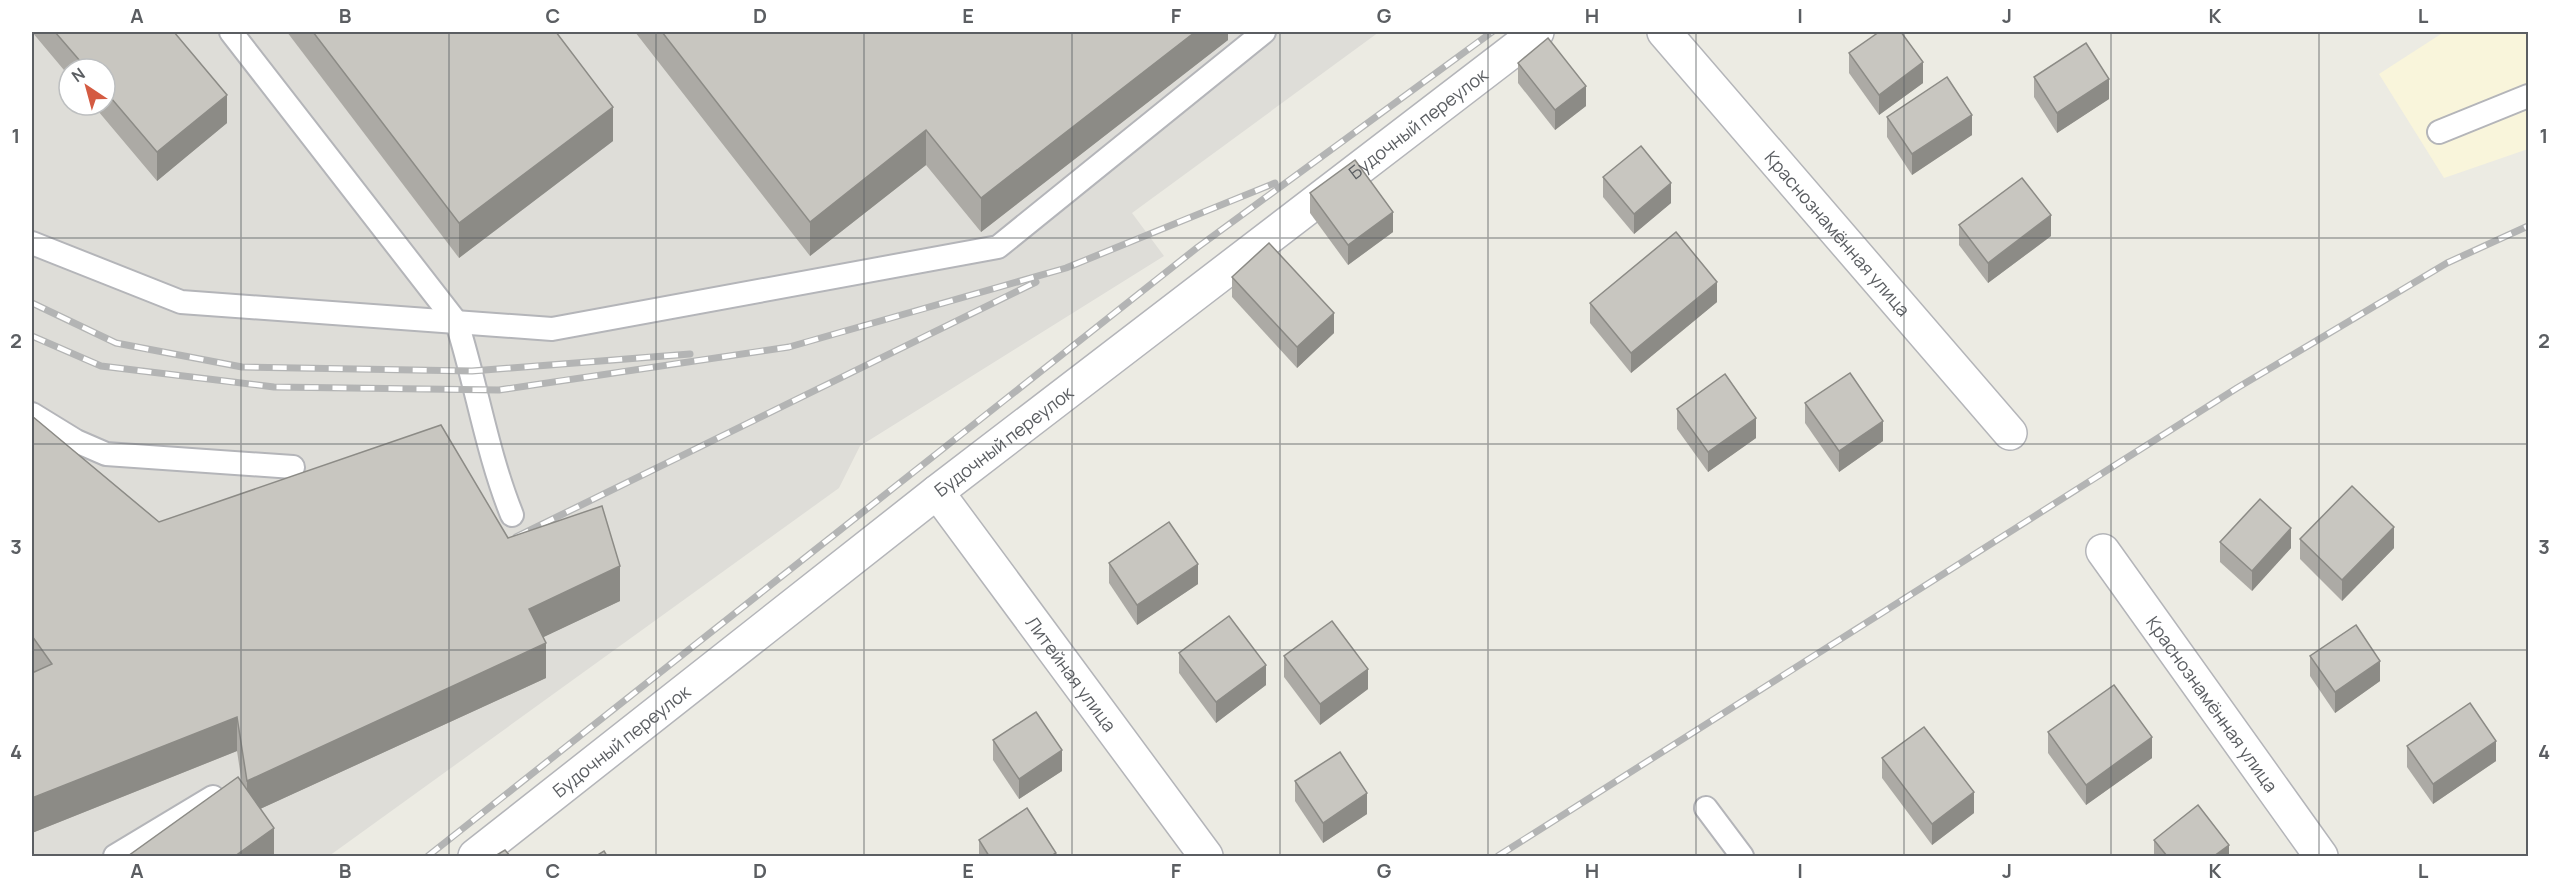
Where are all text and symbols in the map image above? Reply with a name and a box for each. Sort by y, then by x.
text: A [130,2,144,29]
text: B [339,2,352,29]
text: C [546,2,560,29]
text: D [753,2,767,29]
text: E [962,2,974,29]
text: F [1171,2,1182,29]
text: G [1377,2,1392,29]
text: H [1585,2,1599,29]
text: I [1797,2,1803,29]
text: J [2002,2,2012,29]
text: K [2209,2,2222,29]
text: L [2418,2,2429,29]
north arrow [57,57,117,117]
street label: Будочный переулок [1344,62,1493,184]
text: N [67,63,89,87]
text: 1 [12,122,20,149]
text: 1 [2540,122,2548,149]
street label: Краснознамённая улица [1760,146,1916,321]
text: 2 [10,327,22,354]
text: 2 [2538,327,2550,354]
street label: Будочный переулок [929,380,1079,502]
text: 3 [10,533,22,560]
text: 3 [2538,533,2550,560]
street label: Литейная улица [1021,611,1122,736]
street label: Краснознамённая улица [2141,611,2283,797]
street label: Будочный переулок [547,679,696,803]
text: 4 [10,738,22,765]
text: 4 [2538,738,2550,765]
text: A [130,857,144,884]
text: B [339,857,352,884]
text: C [546,857,560,884]
text: D [753,857,767,884]
text: E [962,857,974,884]
text: F [1171,857,1182,884]
text: G [1377,857,1392,884]
text: H [1585,857,1599,884]
text: I [1797,857,1803,884]
text: J [2002,857,2012,884]
text: K [2209,857,2222,884]
text: L [2418,857,2429,884]

